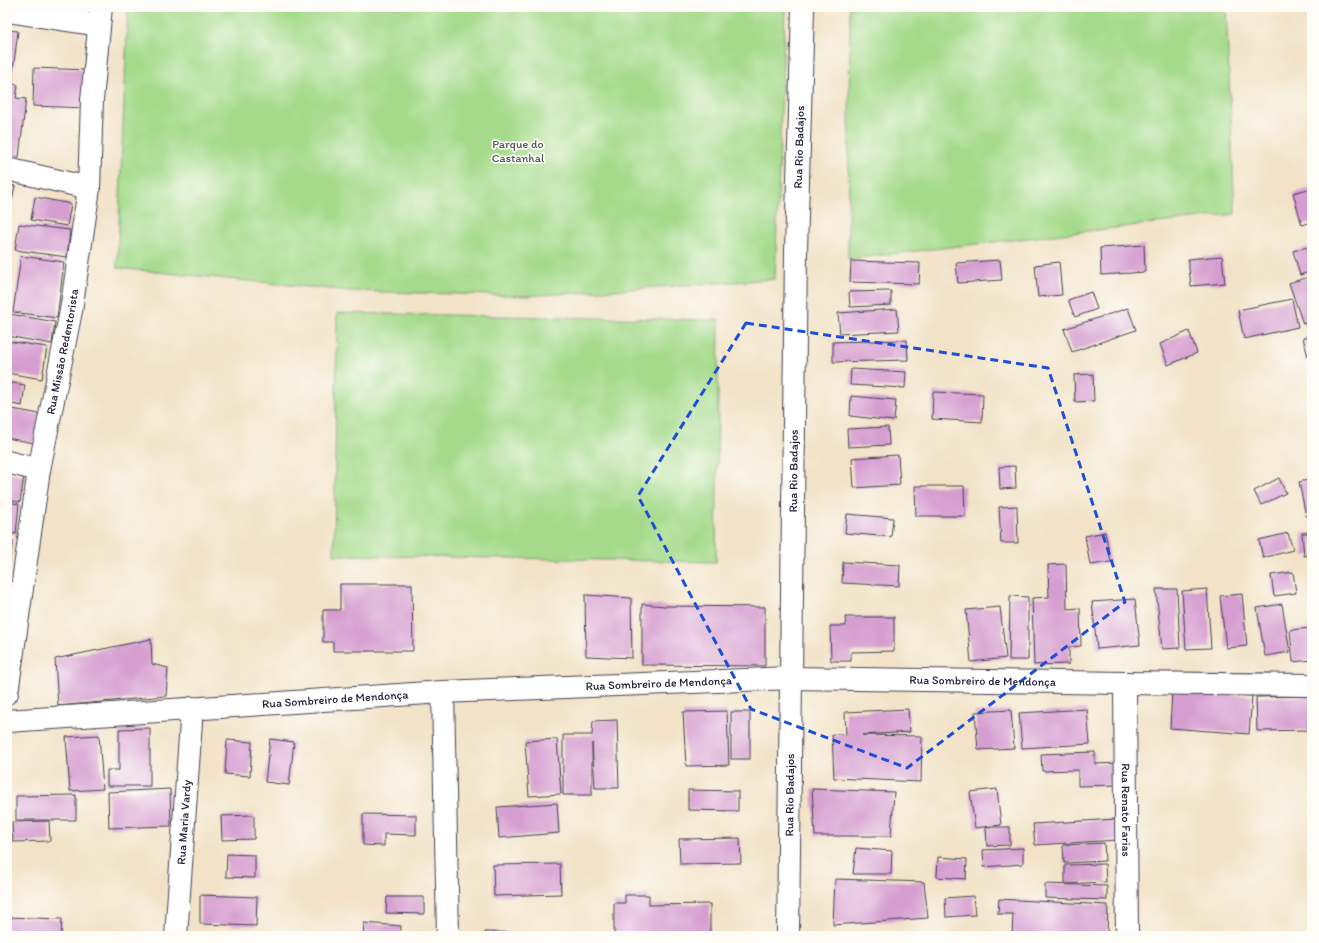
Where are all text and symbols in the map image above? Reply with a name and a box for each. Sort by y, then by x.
street label: Rua Rio Badajos [791,105,807,189]
park label: Parque do Castanhal [492,137,545,165]
street label: Rua Missão Redentorista [43,287,81,416]
street label: Rua Rio Badajos [786,429,801,513]
street label: Rua Sombreiro de Mendonça [585,673,733,693]
street label: Rua Sombreiro de Mendonça [909,673,1057,689]
street label: Rua Sombreiro de Mendonça [262,687,410,711]
street label: Rua Rio Badajos [782,753,797,837]
street label: Rua Renato Farias [1119,763,1133,857]
street label: Rua Maria Vardy [174,779,194,865]

